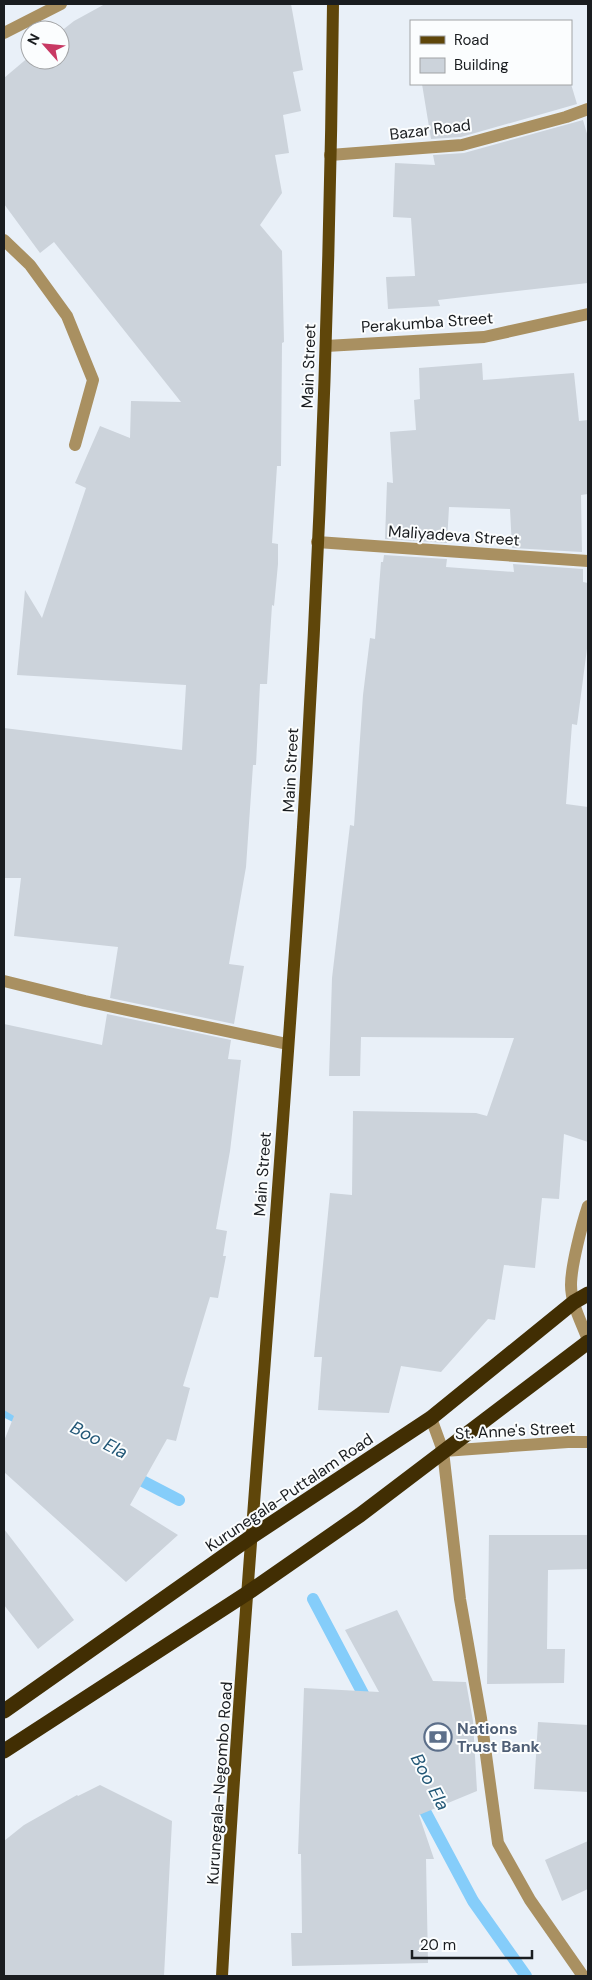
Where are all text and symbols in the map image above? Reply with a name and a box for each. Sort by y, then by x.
north arrow [20,20,70,70]
legend [410,20,572,85]
text: N [23,30,44,48]
text: Road [454,30,489,50]
text: Building [454,55,509,75]
street label: Bazar Road [388,114,472,145]
street label: Perakumba Street [360,307,494,338]
street label: Main Street [297,323,320,409]
street label: Maliyadeva Street [387,520,520,551]
street label: Main Street [278,727,303,813]
street label: Main Street [249,1131,276,1217]
water label: Boo Ela [66,1415,132,1465]
street label: St. Anne's Street [454,1417,576,1444]
street label: Kurunegala-Puttalam Road [201,1428,377,1556]
street label: Kurunegala-Negombo Road [202,1681,237,1885]
place label: Nations Trust Bank [457,1718,541,1757]
bank icon: Nations Trust Bank [423,1722,453,1752]
water label: Boo Ela [405,1749,455,1815]
scale bar [412,1928,532,1960]
text: 20 m [420,1935,456,1955]

